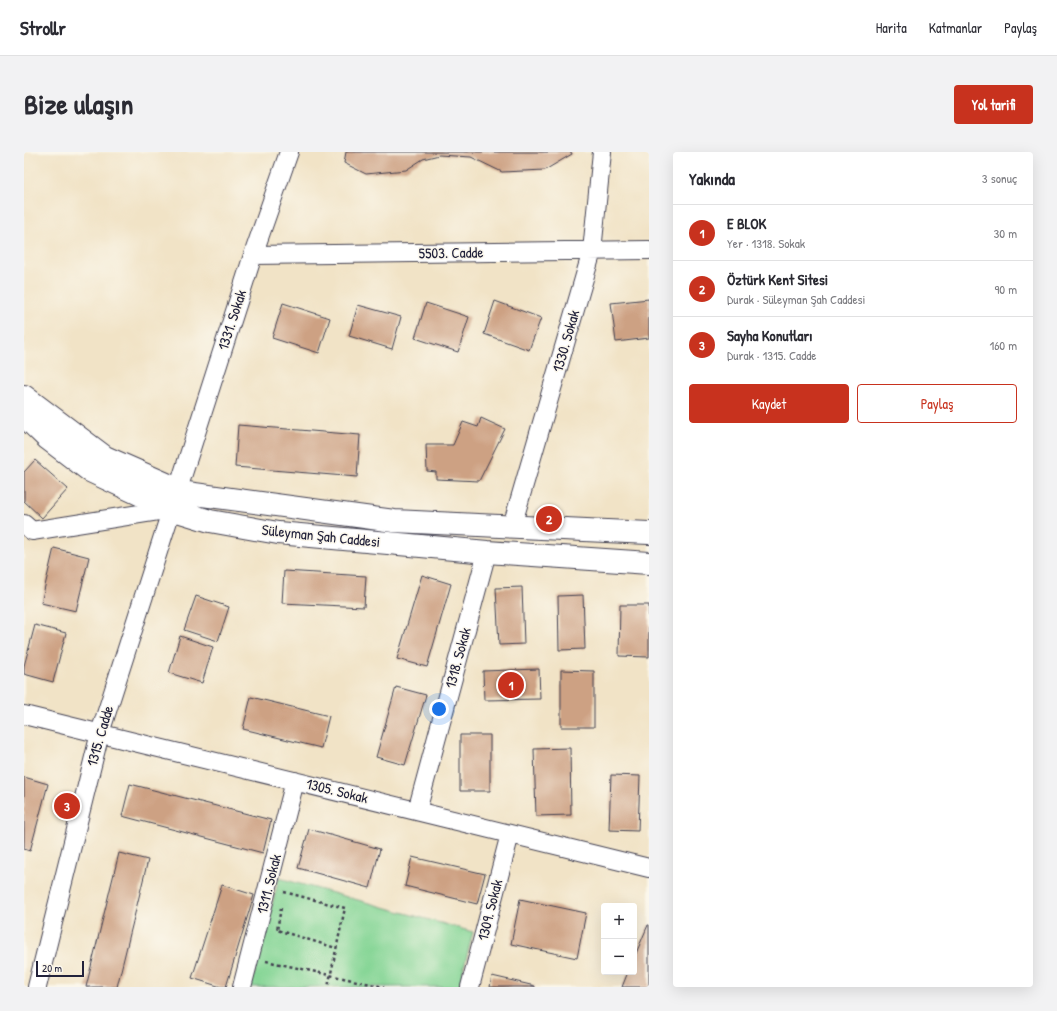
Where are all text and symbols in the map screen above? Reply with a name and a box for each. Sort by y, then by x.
text: Strollr [20,15,66,41]
text: Harita [876,18,907,37]
text: Katmanlar [929,18,982,37]
text: Paylaş [1004,18,1037,37]
text: Bize ulaşın [24,85,133,123]
button: Yol tarifi [954,85,1033,124]
text: Yakında [689,167,735,190]
text: 3 sonuç [982,169,1017,187]
text: E BLOK [727,213,766,234]
text: 1 [700,224,704,242]
text: 30 m [994,224,1017,242]
text: Yer · 1318. Sokak [727,234,805,252]
street label: 5503. Cadde [419,241,483,264]
text: Öztürk Kent Sitesi [727,269,828,290]
text: 2 [699,280,705,298]
text: 90 m [995,280,1017,298]
street label: 1331. Sokak [212,287,251,353]
text: Durak · Süleyman Şah Caddesi [727,290,866,308]
street label: 1330. Sokak [547,307,584,374]
text: Sayha Konutları [727,325,813,346]
text: 3 [699,336,705,354]
text: 160 m [989,336,1017,354]
text: Durak · 1315. Cadde [727,346,817,364]
button: Kaydet [689,384,849,423]
button: Paylaş [857,384,1017,423]
pin: 2 [536,504,562,534]
street label: Süleyman Şah Caddesi [261,519,381,552]
street label: 1318. Sokak [439,625,476,691]
pin: 1 [498,670,524,700]
your location [429,699,449,719]
street label: 1315. Cadde [81,703,118,769]
street label: 1305. Sokak [304,773,370,808]
pin: 3 [54,791,80,821]
street label: 1311. Sokak [251,852,286,916]
street label: 1309. Sokak [472,877,507,943]
map controls [601,903,637,975]
button: + [601,903,637,939]
button: − [601,939,637,975]
scale bar [36,959,84,978]
text: 20 m [42,961,62,975]

